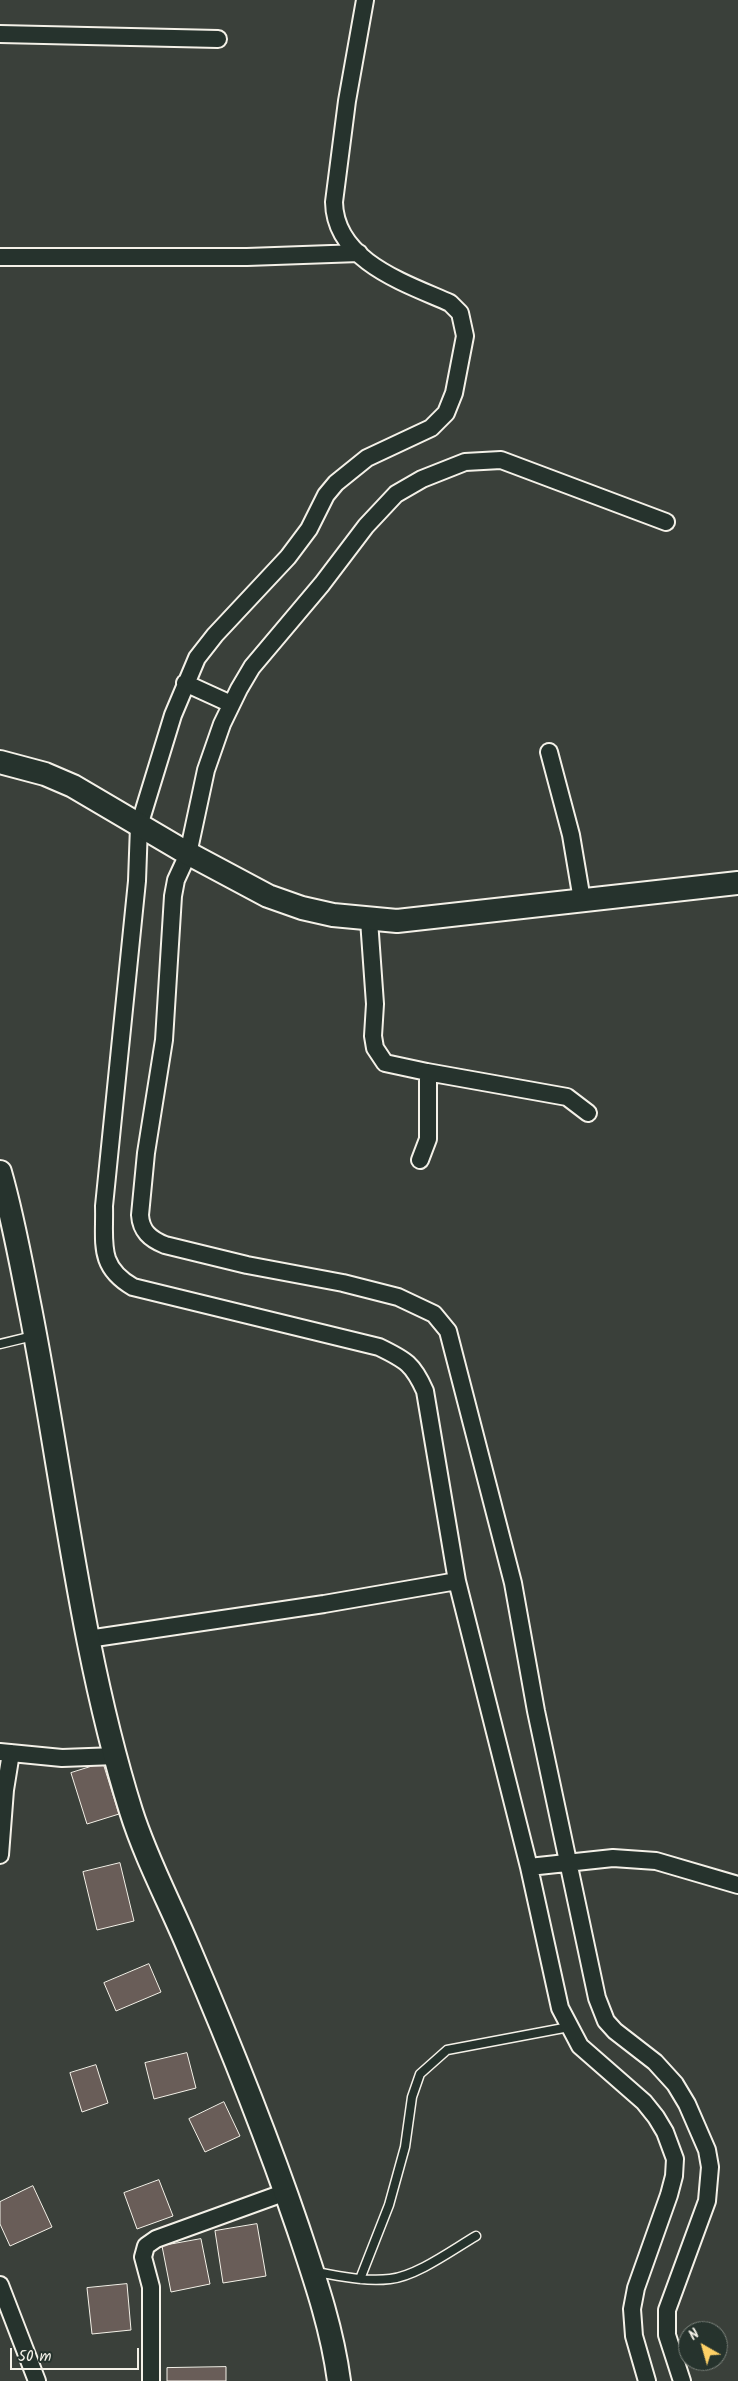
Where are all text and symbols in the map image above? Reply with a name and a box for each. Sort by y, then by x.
north arrow [678,2321,728,2371]
text: N [684,2324,705,2346]
scale bar [12,2338,141,2370]
text: 50 m [18,2345,52,2369]

